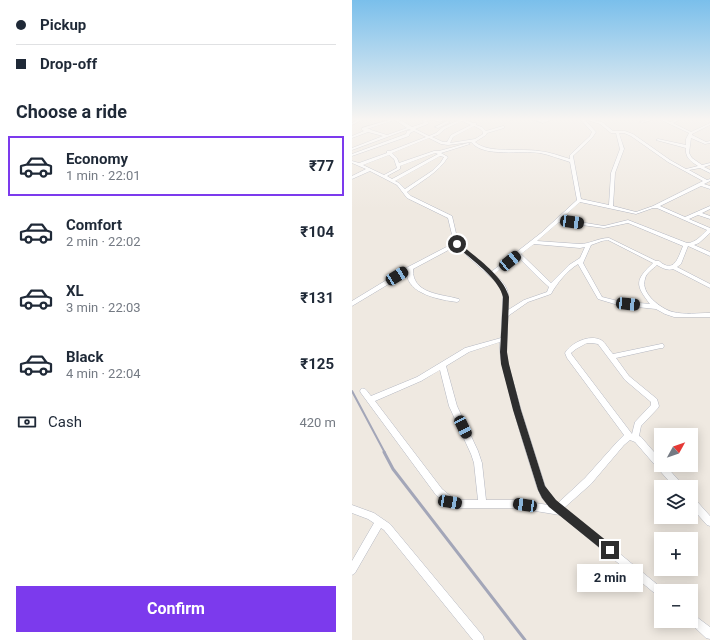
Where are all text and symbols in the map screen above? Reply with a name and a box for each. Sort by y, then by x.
text: Pickup [40,16,86,34]
text: Drop-off [40,55,97,73]
text: Choose a ride [16,101,127,122]
icon: car [18,148,54,184]
text: Economy [66,150,128,168]
text: ₹77 [309,157,334,175]
text: 1 min · 22:01 [66,168,141,183]
icon: car [18,214,54,250]
car [559,214,585,230]
text: Comfort [66,216,122,234]
text: ₹104 [300,223,334,241]
text: 2 min · 22:02 [66,234,141,249]
route start [448,235,466,253]
car [497,249,523,273]
car [384,265,410,287]
icon: car [18,280,54,316]
text: XL [66,282,84,300]
text: ₹131 [300,289,334,307]
car [615,297,641,311]
text: 3 min · 22:03 [66,300,141,315]
icon: car [18,346,54,382]
text: Black [66,348,103,366]
text: ₹125 [300,355,334,373]
text: 4 min · 22:04 [66,366,141,381]
icon: cash [16,411,38,433]
text: Cash [48,413,82,431]
car [452,414,474,440]
text: 420 m [299,415,336,430]
north arrow [654,428,698,472]
map controls [654,428,698,628]
button: layers [654,480,698,524]
car [437,494,463,510]
car [512,497,538,513]
button: + [654,532,698,576]
route end [601,541,619,559]
callout: 2 min [577,564,643,592]
text: 2 min [594,570,626,585]
button: − [654,584,698,628]
button: Confirm [16,586,336,632]

